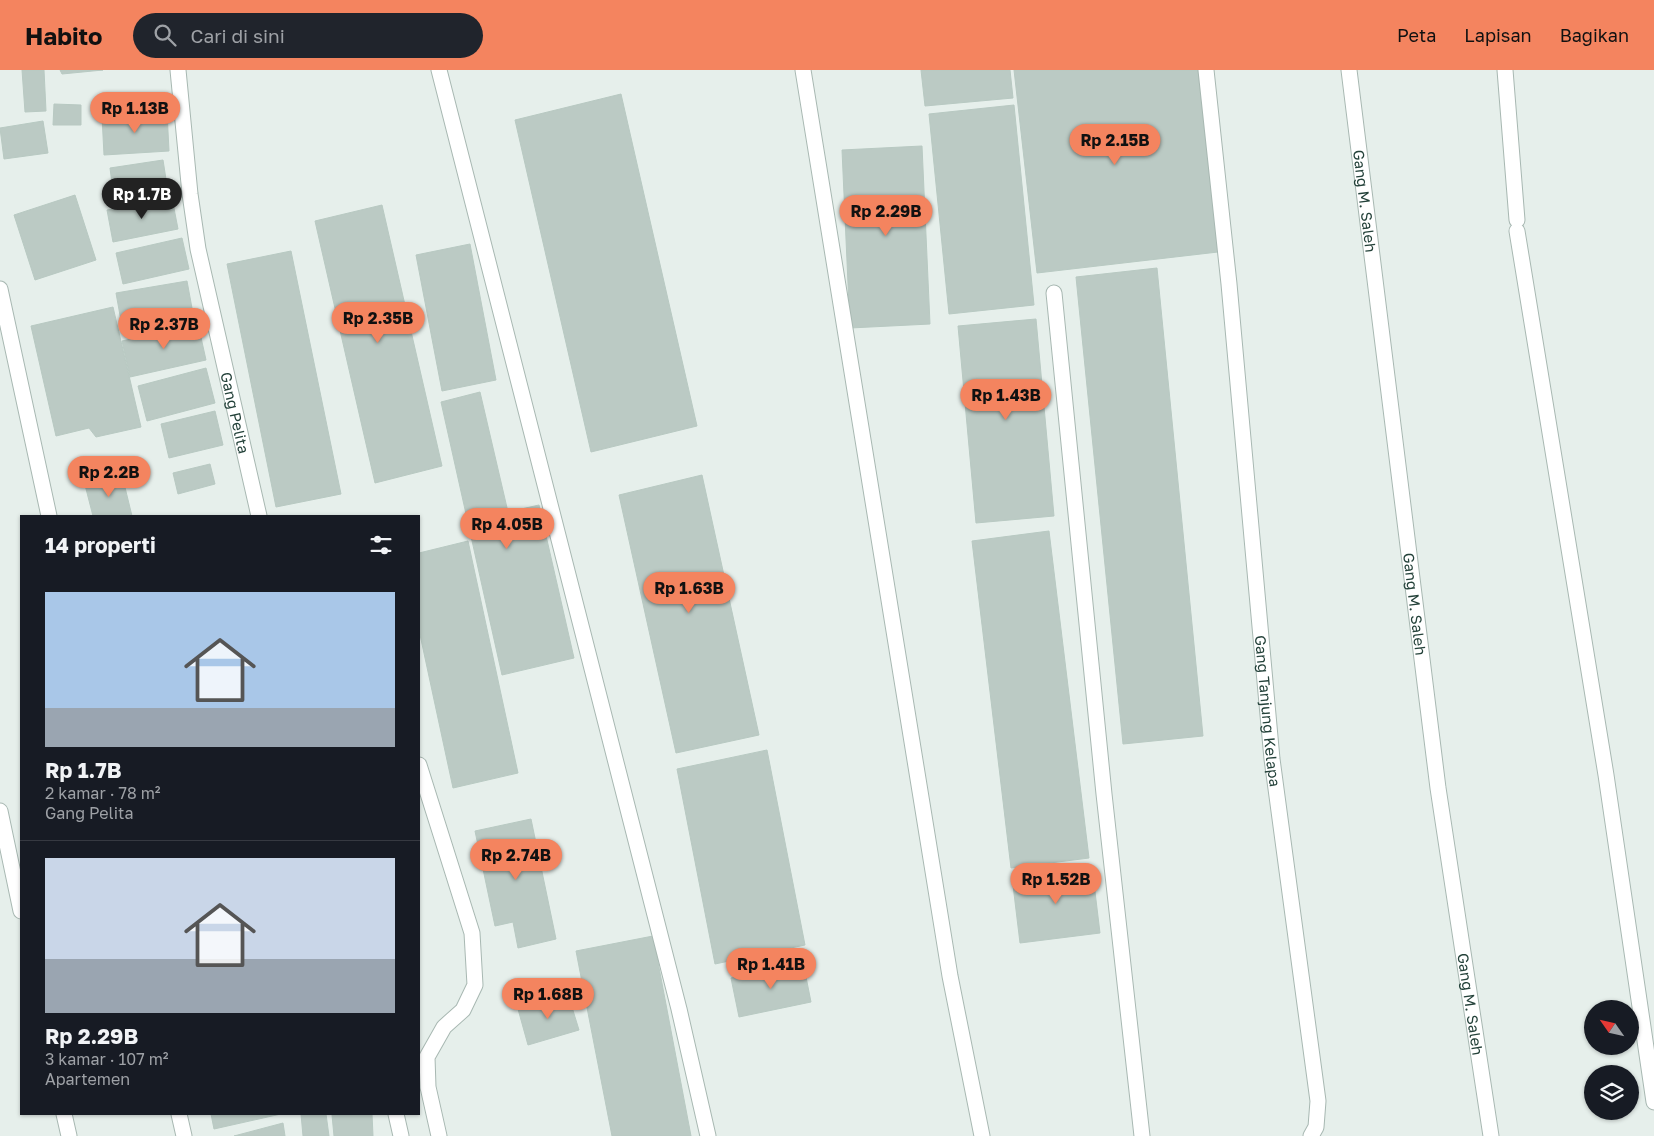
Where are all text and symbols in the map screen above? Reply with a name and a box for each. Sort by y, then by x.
search box [133,13,483,58]
text: Habito [25,21,103,50]
icon: search [151,21,179,49]
text: Cari di sini [191,24,285,47]
text: Peta [1397,24,1436,46]
text: Lapisan [1464,24,1532,46]
text: Bagikan [1560,24,1629,46]
pin: Rp 1.13B [83,92,187,134]
text: Rp 1.13B [101,98,169,118]
pin: Rp 2.15B [1063,124,1167,166]
text: Rp 2.15B [1080,130,1150,150]
street label: Gang M. Saleh [1350,149,1381,253]
pin: Rp 1.7B [96,178,188,220]
text: Rp 1.7B [113,184,171,204]
pin: Rp 2.29B [834,194,938,237]
text: Rp 2.29B [850,201,922,221]
pin: Rp 2.35B [326,302,430,344]
pin: Rp 2.37B [112,308,216,350]
text: Rp 2.35B [343,308,413,328]
text: Rp 2.37B [129,314,199,334]
street label: Gang Pelita [217,370,253,455]
pin: Rp 1.43B [954,378,1058,421]
text: Rp 1.43B [971,385,1041,405]
pin: Rp 2.2B [63,456,155,498]
text: Rp 2.2B [79,462,139,482]
pin: Rp 4.05B [455,508,559,550]
text: Rp 4.05B [471,514,543,534]
icon: filters [367,531,395,559]
text: 14 properti [45,532,156,558]
street label: Gang M. Saleh [1400,552,1430,656]
pin: Rp 1.63B [637,572,741,614]
text: Rp 1.63B [654,578,724,598]
icon: home [175,625,265,715]
street label: Gang Tanjung Kelapa [1252,634,1285,788]
text: Rp 1.7B [45,757,122,783]
text: 2 kamar · 78 m² [45,783,161,803]
text: Gang Pelita [45,803,133,823]
pin: Rp 2.74B [464,838,568,881]
text: Rp 2.74B [481,845,551,865]
pin: Rp 1.52B [1004,862,1108,905]
text: Rp 1.52B [1021,869,1091,889]
icon: home [175,890,265,980]
pin: Rp 1.41B [719,948,823,990]
street label: Gang M. Saleh [1454,952,1488,1056]
text: Rp 1.41B [737,954,805,974]
pin: Rp 1.68B [496,978,600,1020]
text: Rp 1.68B [513,984,583,1004]
north arrow [1584,1000,1639,1055]
map controls [1584,1000,1639,1120]
text: Rp 2.29B [45,1023,138,1049]
text: 3 kamar · 107 m² [45,1049,169,1069]
button: layers [1584,1065,1639,1120]
text: Apartemen [45,1069,130,1089]

